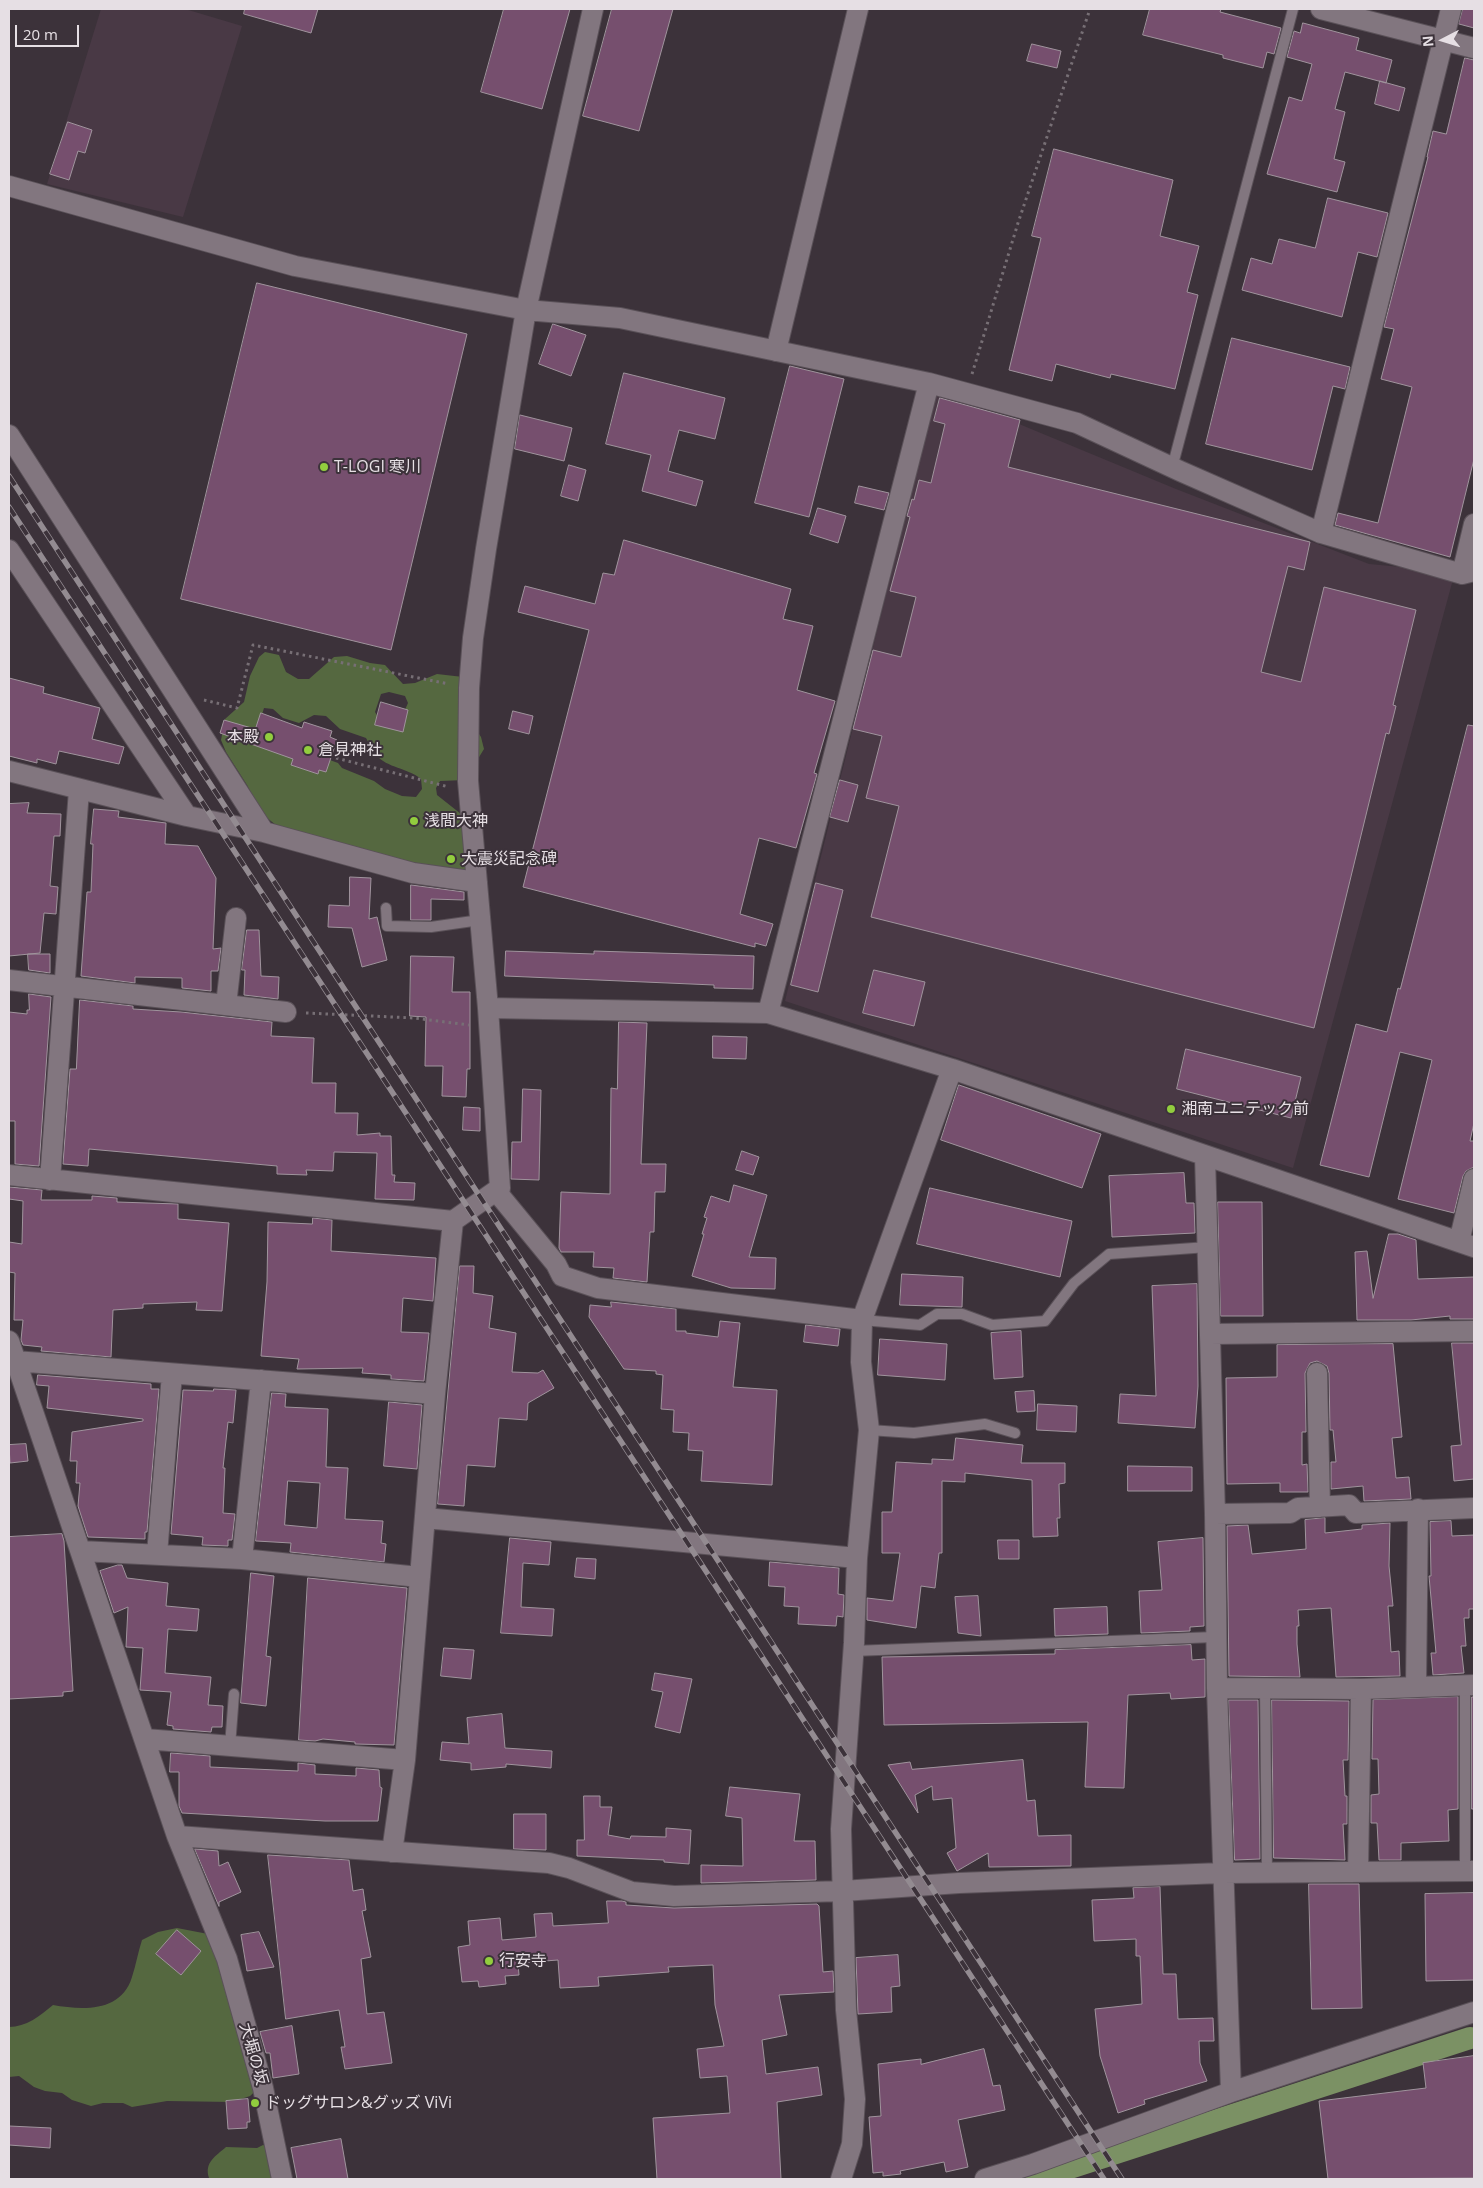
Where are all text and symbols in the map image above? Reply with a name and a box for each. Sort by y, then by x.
scale bar [18,15,81,47]
north arrow [1418,15,1468,65]
text: 20 m [23,24,58,44]
text: N [1418,35,1438,48]
place label: T-LOGI 寒川 [334,457,421,477]
marker: T-LOGI 寒川 [318,461,330,473]
place label: 本殿 [227,727,259,747]
marker: 本殿 [263,731,275,743]
place label: 倉見神社 [318,740,382,760]
marker: 倉見神社 [302,744,314,756]
place label: 浅間大神 [424,811,488,831]
marker: 浅間大神 [408,815,420,827]
place label: 大震災記念碑 [461,849,557,869]
marker: 大震災記念碑 [445,853,457,865]
place label: 湘南ユニテック前 [1181,1099,1309,1119]
marker: 湘南ユニテック前 [1165,1103,1177,1115]
place label: 行安寺 [499,1951,547,1971]
marker: 行安寺 [483,1955,495,1967]
street label: 大堀の坂 [235,2021,271,2087]
place label: ドッグサロン&グッズ ViVi [265,2093,452,2113]
marker: ドッグサロン&グッズ ViVi [249,2097,261,2109]

